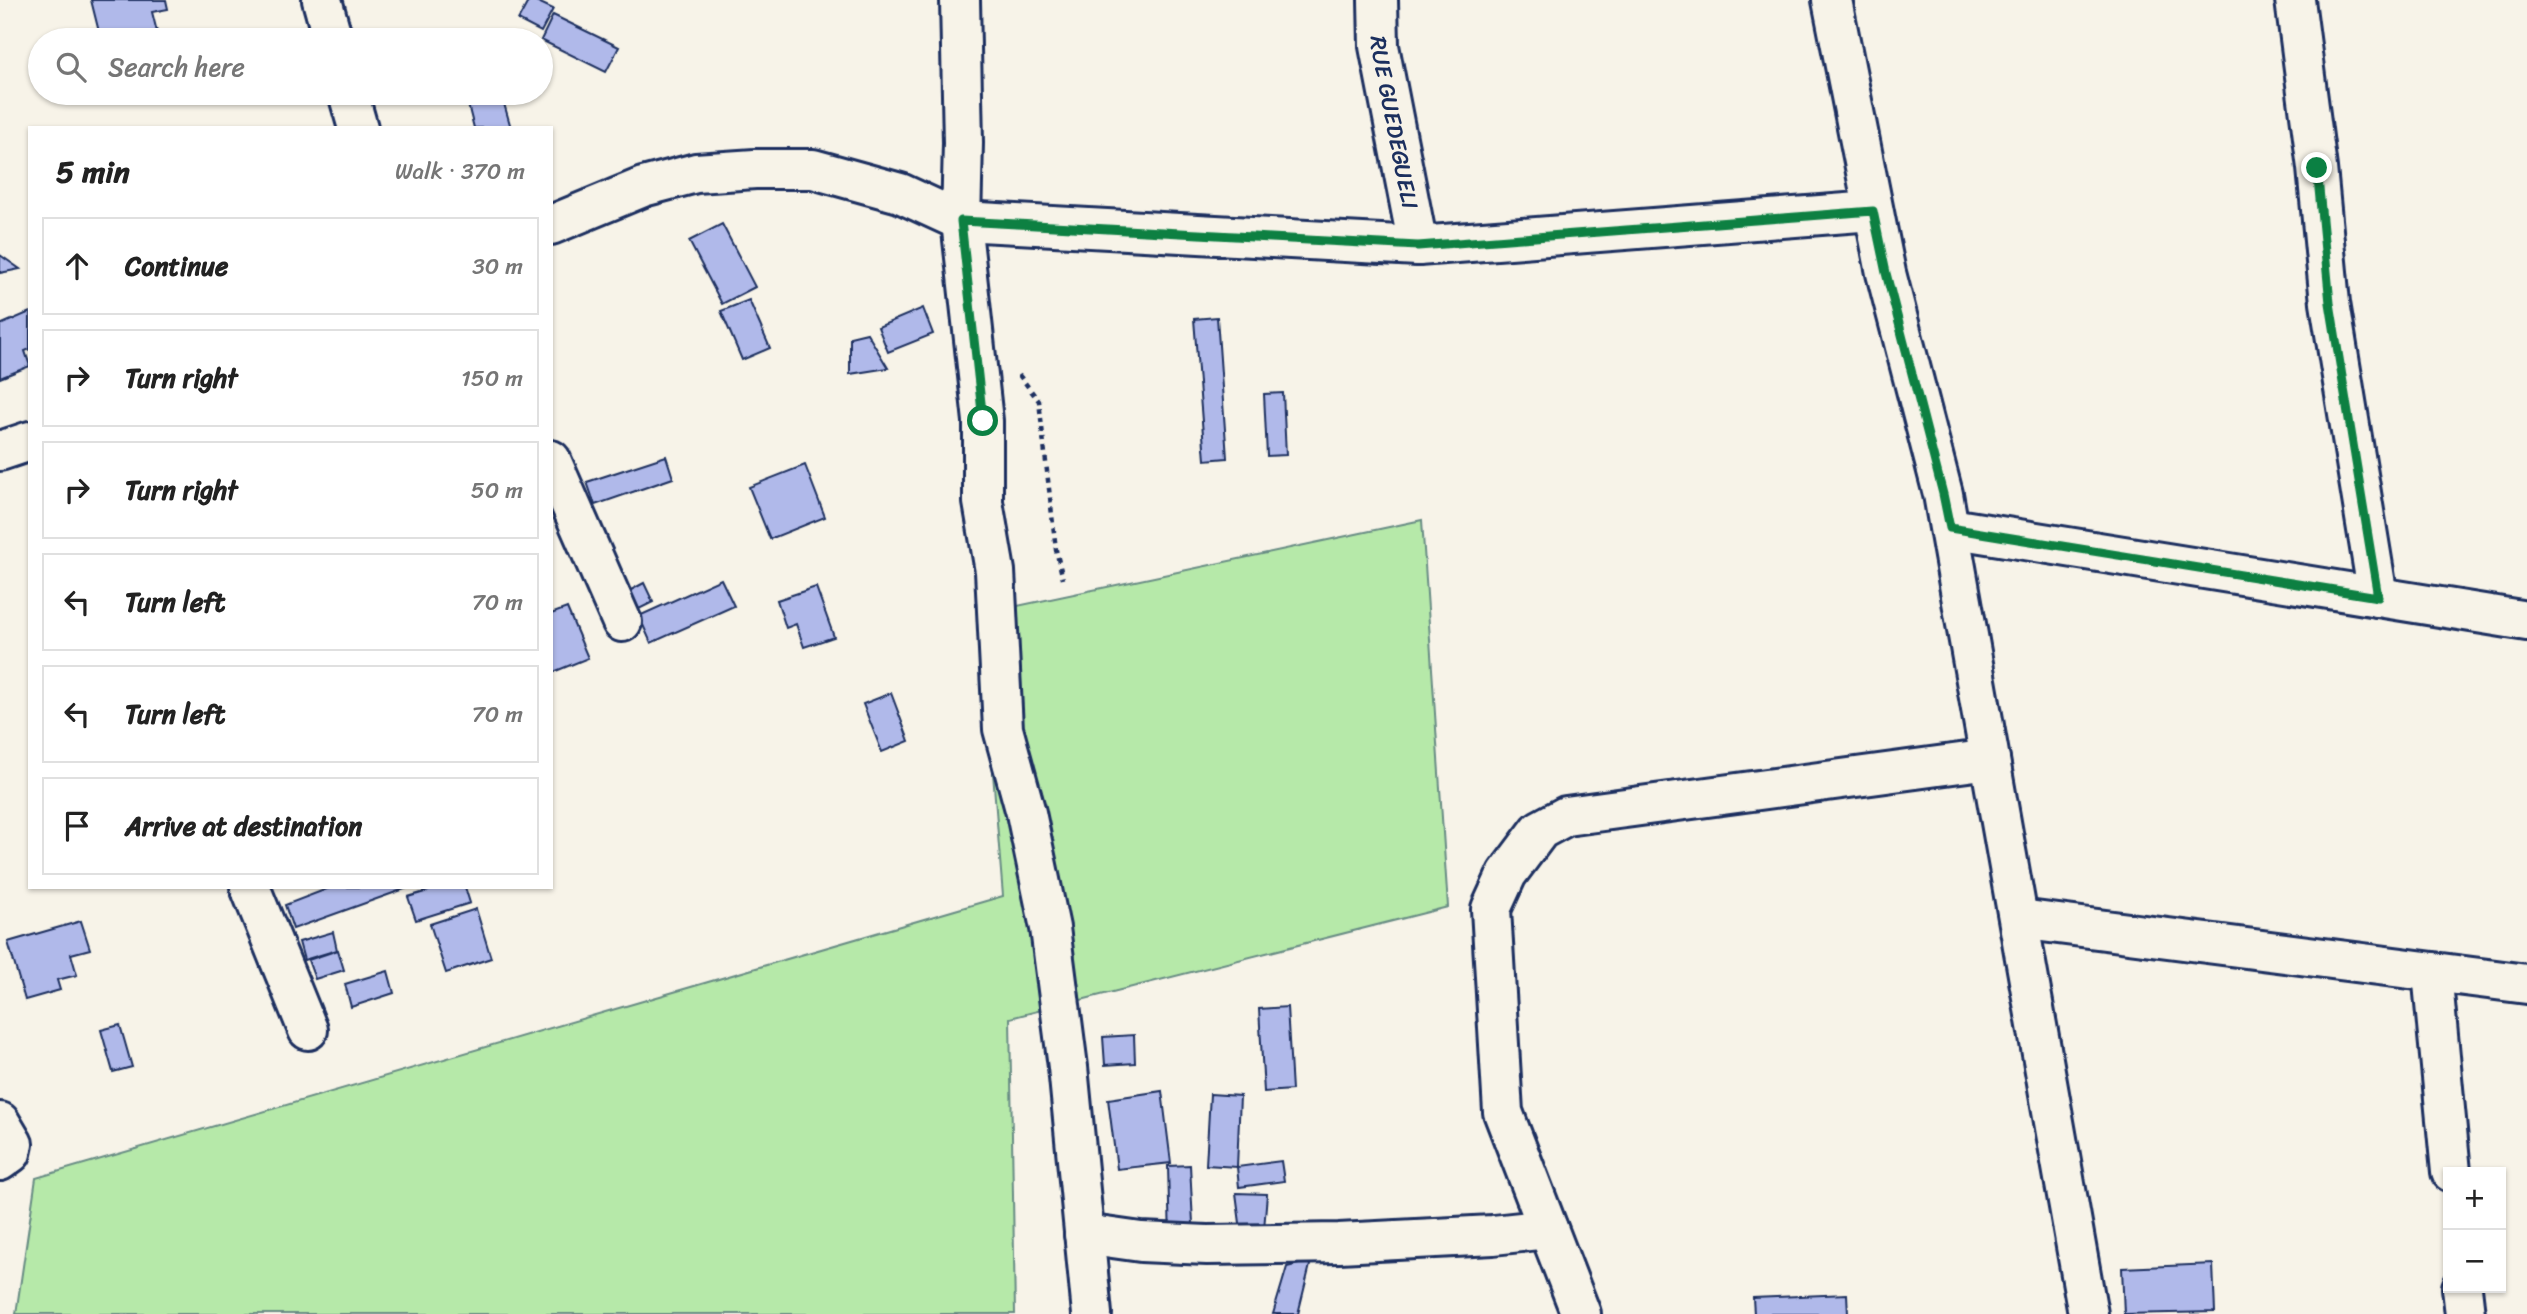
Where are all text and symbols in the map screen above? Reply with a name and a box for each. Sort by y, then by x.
search box [28,28,553,105]
street label: RUE GUEDEGUELI [1358,36,1431,213]
text: Search here [108,44,245,90]
icon: search [52,48,90,86]
text: 5 min [56,145,130,199]
text: Walk · 370 m [395,151,525,192]
route end [2301,152,2332,183]
text: Continue [125,243,228,289]
text: 30 m [472,246,523,287]
icon: ahead [58,247,96,285]
text: Turn right [125,355,238,401]
text: 150 m [461,358,523,399]
icon: right [58,359,96,397]
route start [967,405,998,436]
text: Turn right [125,467,238,513]
text: 50 m [471,470,523,511]
icon: right [58,471,96,509]
text: Turn left [125,579,225,625]
text: 70 m [472,582,523,623]
icon: left [58,583,96,621]
text: Turn left [125,691,225,737]
text: 70 m [472,694,523,735]
icon: left [58,695,96,733]
text: Arrive at destination [125,803,362,849]
icon: arrive [58,807,96,845]
map controls [2443,1167,2506,1293]
button: + [2443,1167,2506,1230]
button: − [2443,1230,2506,1293]

